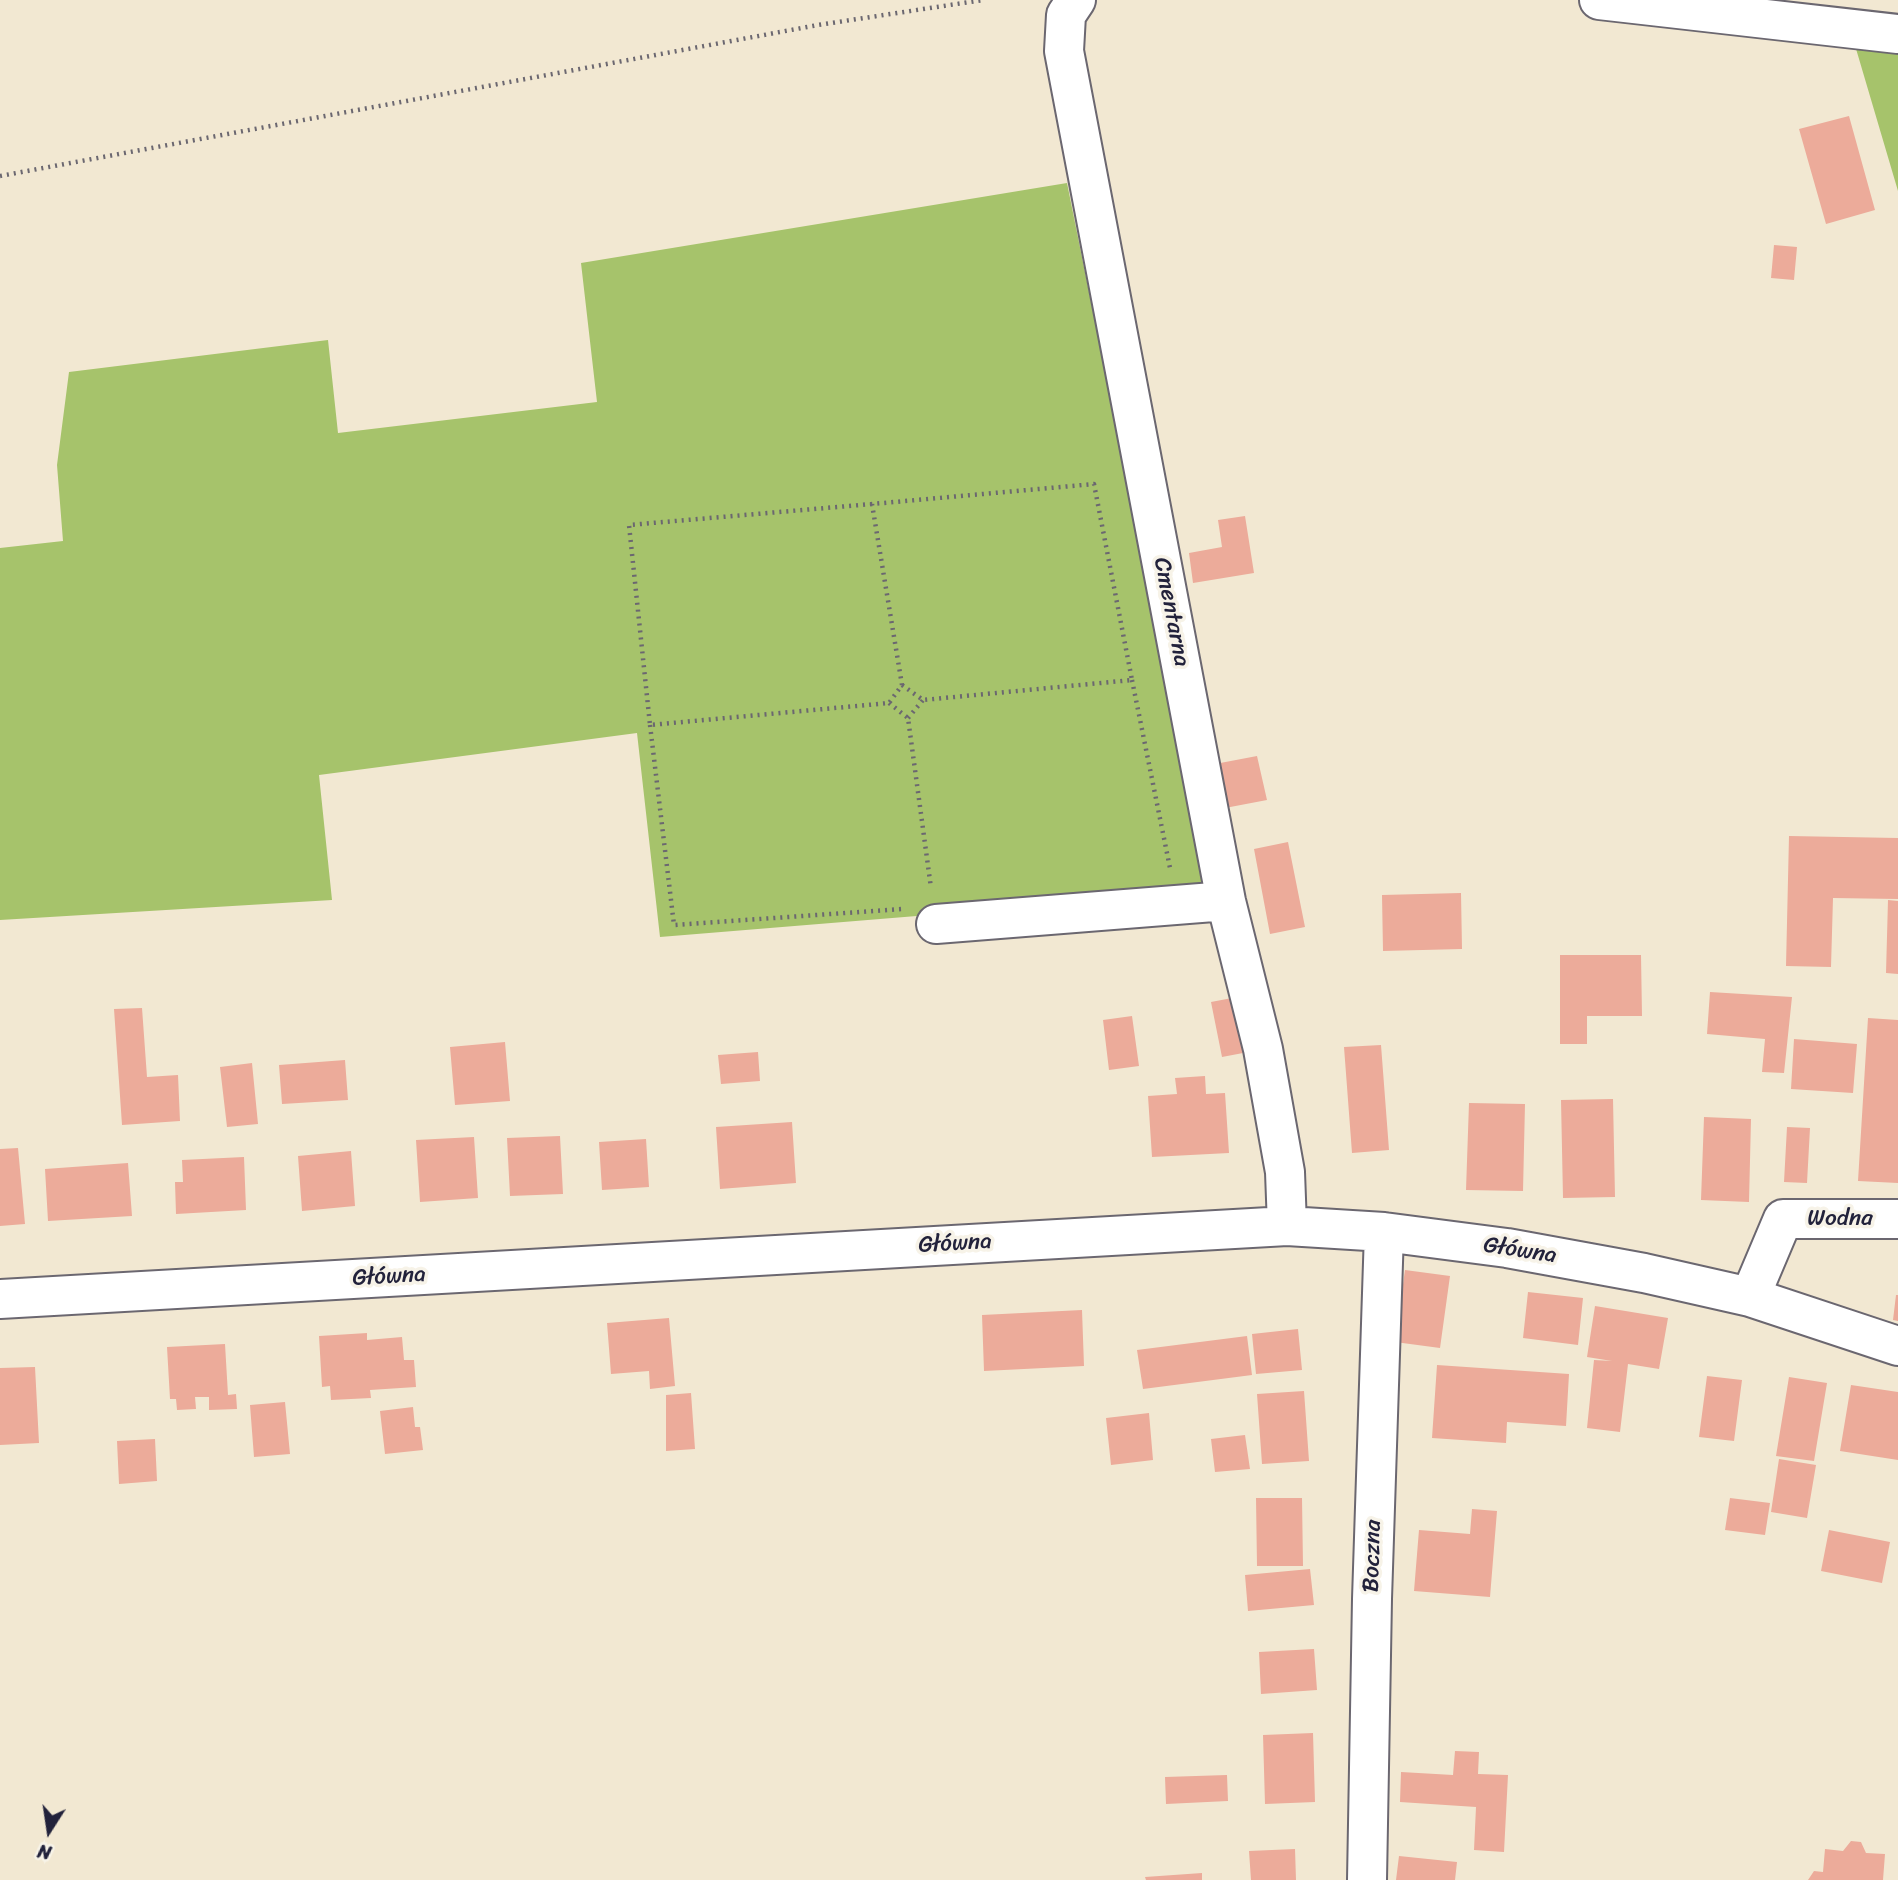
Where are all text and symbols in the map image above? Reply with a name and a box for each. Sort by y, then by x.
street label: Cmentarna [1147,555,1195,669]
street label: Wodna [1807,1205,1873,1233]
street label: Główna [918,1228,992,1260]
street label: Główna [1482,1232,1558,1270]
street label: Główna [352,1261,426,1293]
street label: Boczna [1358,1519,1388,1593]
north arrow [14,1796,84,1866]
text: N [35,1835,54,1870]

